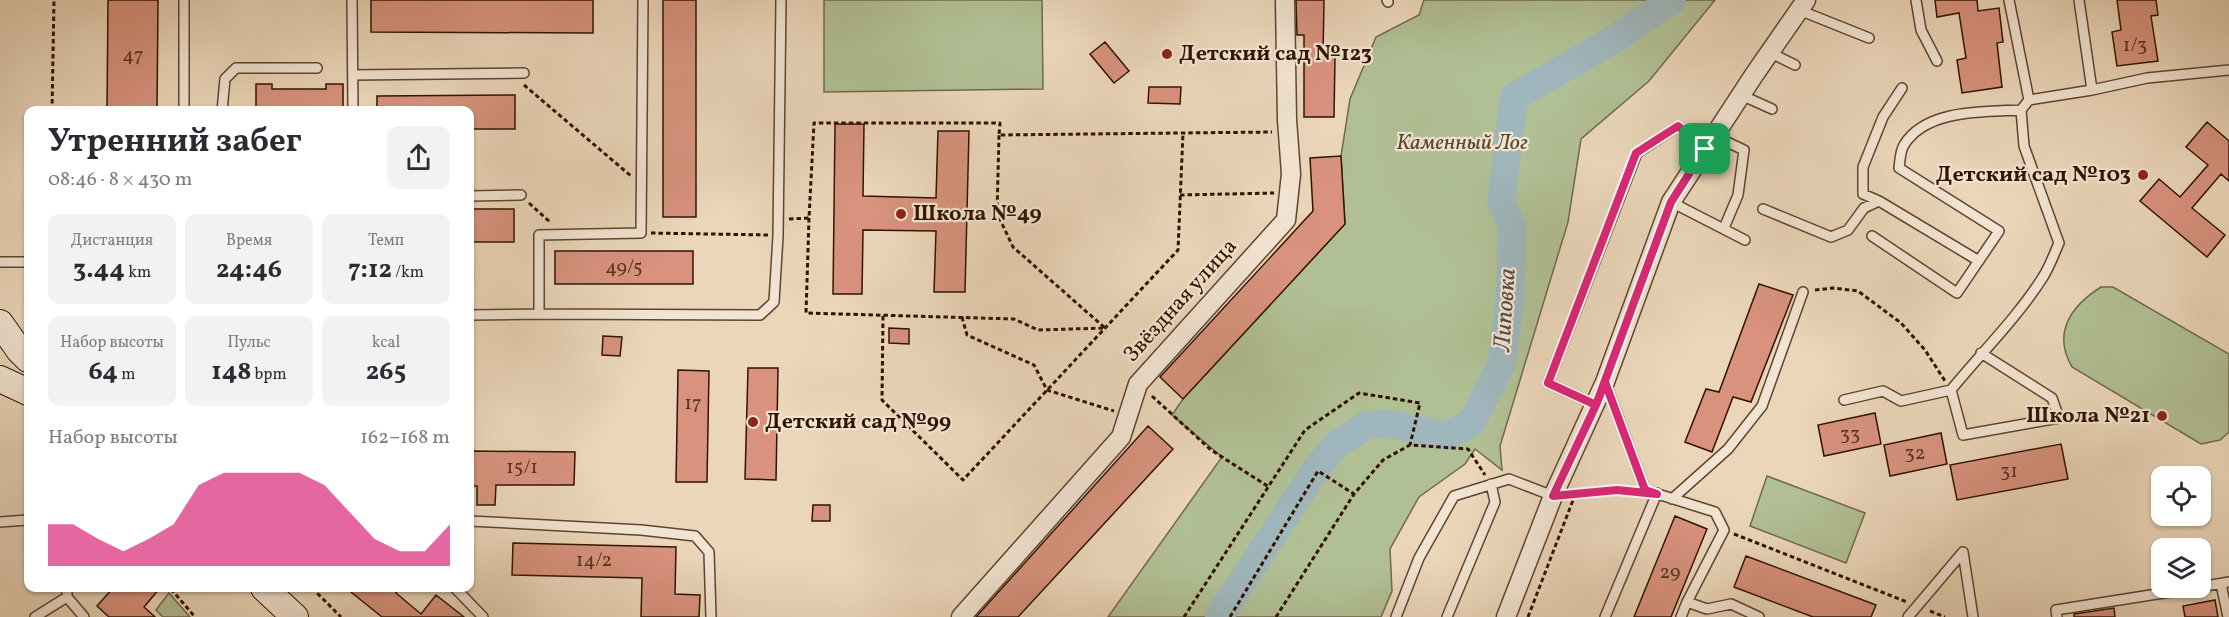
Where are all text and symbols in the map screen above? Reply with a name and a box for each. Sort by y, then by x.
house number: 1/3 [2123,32,2147,60]
place label: Детский сад №123 [1179,39,1372,70]
house number: 47 [122,42,144,70]
marker: Детский сад №123 [1160,47,1174,61]
text: Утренний забег [48,120,302,166]
pin [1679,123,1730,174]
button: share [387,126,450,189]
park label: Каменный Лог [1396,128,1528,159]
icon: arrive [1688,132,1721,165]
place label: Детский сад №103 [1936,160,2131,191]
text: 08:46 · 8 × 430 m [48,166,193,194]
marker: Детский сад №103 [2136,168,2150,182]
place label: Школа №49 [913,199,1042,230]
marker: Школа №49 [894,207,908,221]
text: Дистанция [71,230,153,252]
text: Время [226,230,272,252]
text: Темп [368,230,404,252]
street label: Звёздная улица [1117,232,1245,370]
text: 3.44 [73,252,125,288]
text: 24:46 [216,252,282,288]
text: 7:12 [348,252,392,288]
house number: 49/5 [605,254,643,282]
text: km [125,262,151,284]
text: /km [392,262,424,284]
water label: Липовка [1486,267,1526,354]
text: Набор высоты [60,332,164,354]
text: Пульс [227,332,271,354]
text: kcal [372,332,400,354]
text: 64 [88,354,118,390]
text: 148 [211,354,251,390]
text: 265 [366,354,406,390]
text: m [118,364,136,386]
text: bpm [251,364,287,386]
house number: 17 [684,390,702,418]
place label: Школа №21 [2026,401,2150,432]
place label: Детский сад №99 [765,407,951,438]
marker: Школа №21 [2155,409,2169,423]
marker: Детский сад №99 [746,415,760,429]
house number: 33 [1840,421,1860,449]
text: Набор высоты [48,424,178,452]
text: 162–168 m [360,424,450,452]
house number: 32 [1905,440,1926,468]
house number: 15/1 [506,454,538,482]
house number: 31 [2000,458,2018,486]
map controls [2151,466,2211,598]
button: locate [2151,466,2211,526]
button: layers [2151,538,2211,598]
house number: 14/2 [576,547,612,575]
house number: 29 [1660,559,1680,587]

